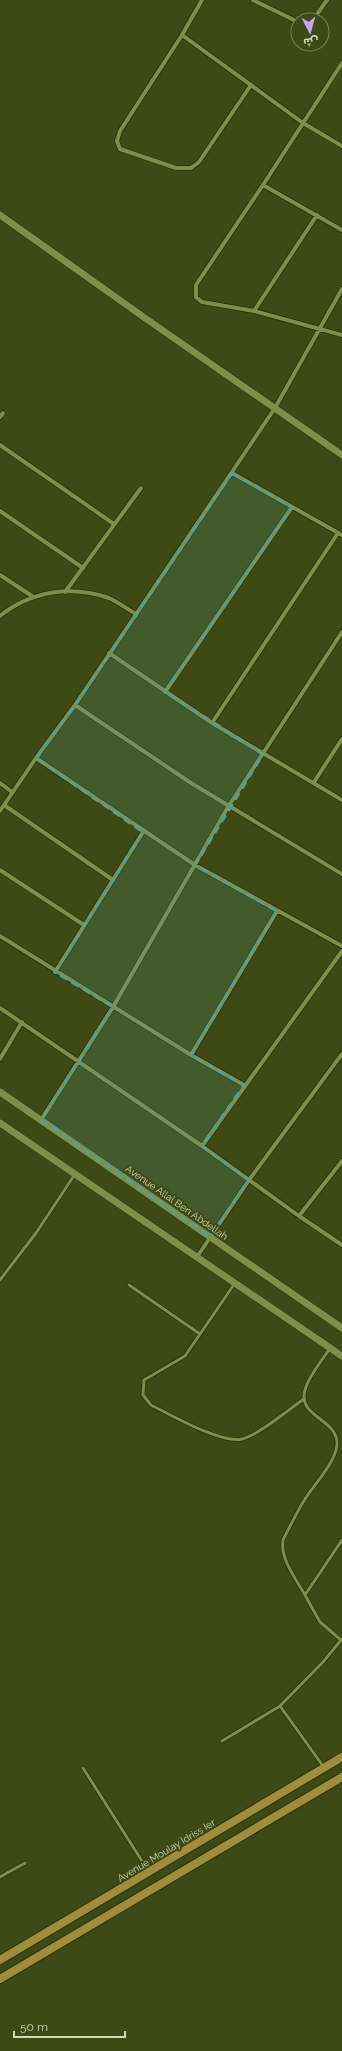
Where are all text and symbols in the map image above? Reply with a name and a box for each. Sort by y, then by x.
north arrow [290,12,330,52]
text: ش [303,34,319,49]
street label: Avenue Allal Ben Abdellah [123,1163,230,1242]
street label: Avenue Moulay Idriss Ier [115,1817,218,1884]
scale bar [14,2013,125,2039]
text: 50 m [20,2020,48,2034]

